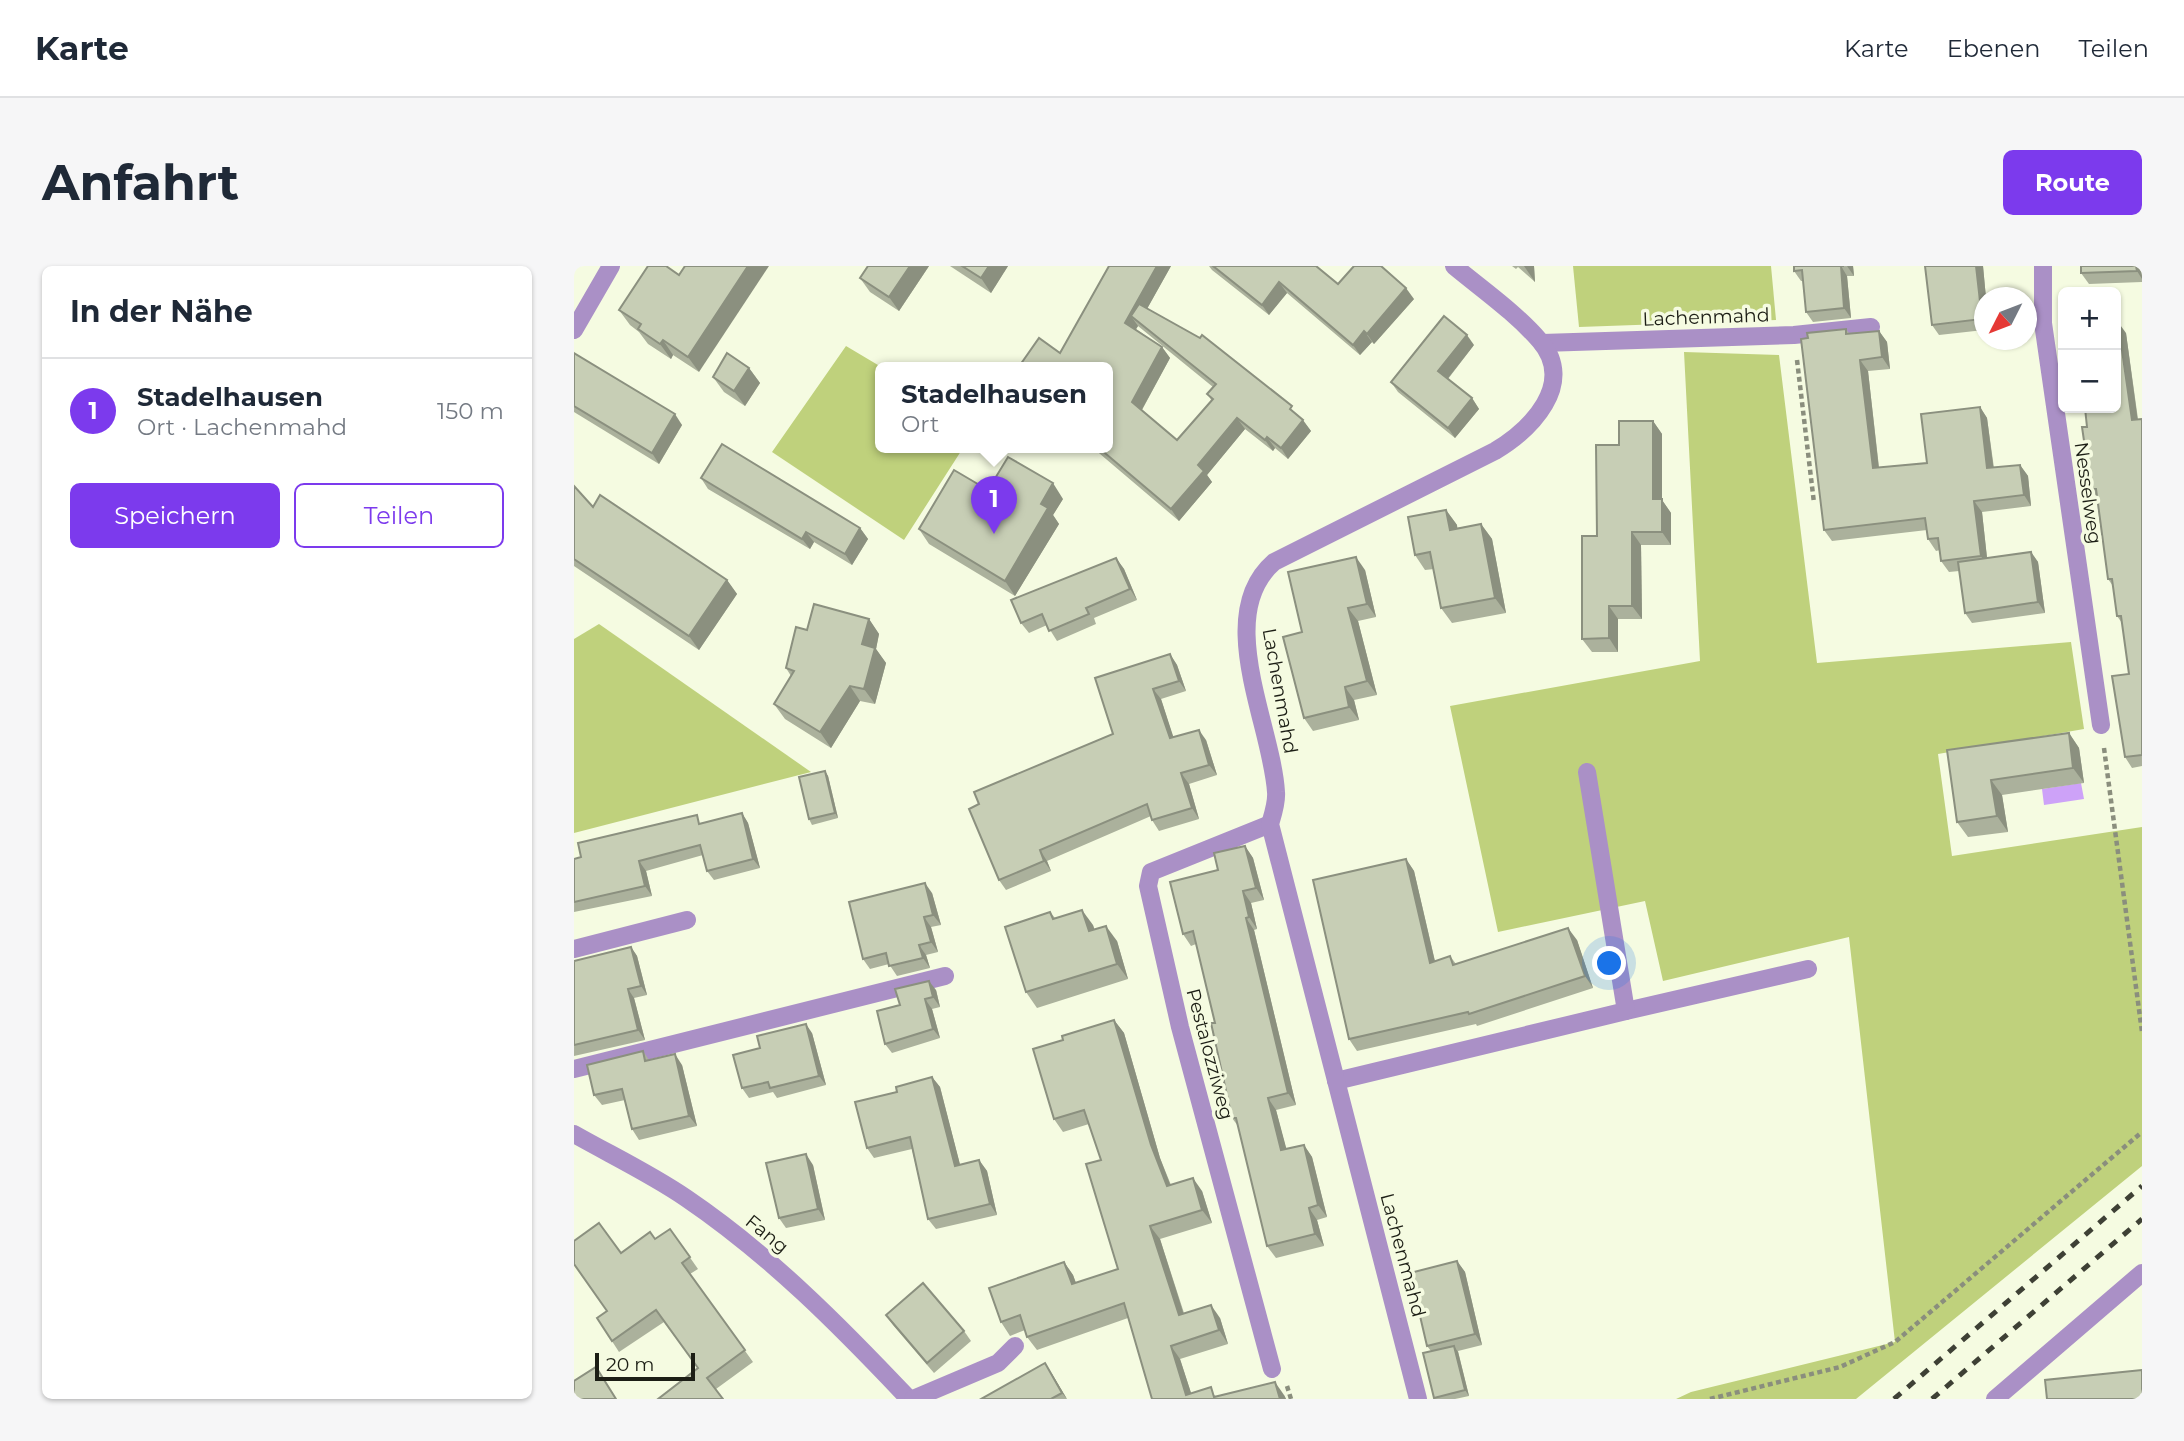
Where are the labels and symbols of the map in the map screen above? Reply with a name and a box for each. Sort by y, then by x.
north arrow [1974,287,2037,350]
street label: Lachenmahd [1642,303,1770,331]
street label: Nesselweg [2069,440,2107,546]
pin: 1 [971,476,1017,534]
street label: Lachenmahd [1258,626,1302,756]
your location [1592,946,1626,980]
street label: Pestalozziweg [1181,986,1239,1122]
street label: Lachenmahd [1375,1191,1431,1319]
street label: Fang [741,1210,793,1258]
scale bar [595,1350,695,1382]

